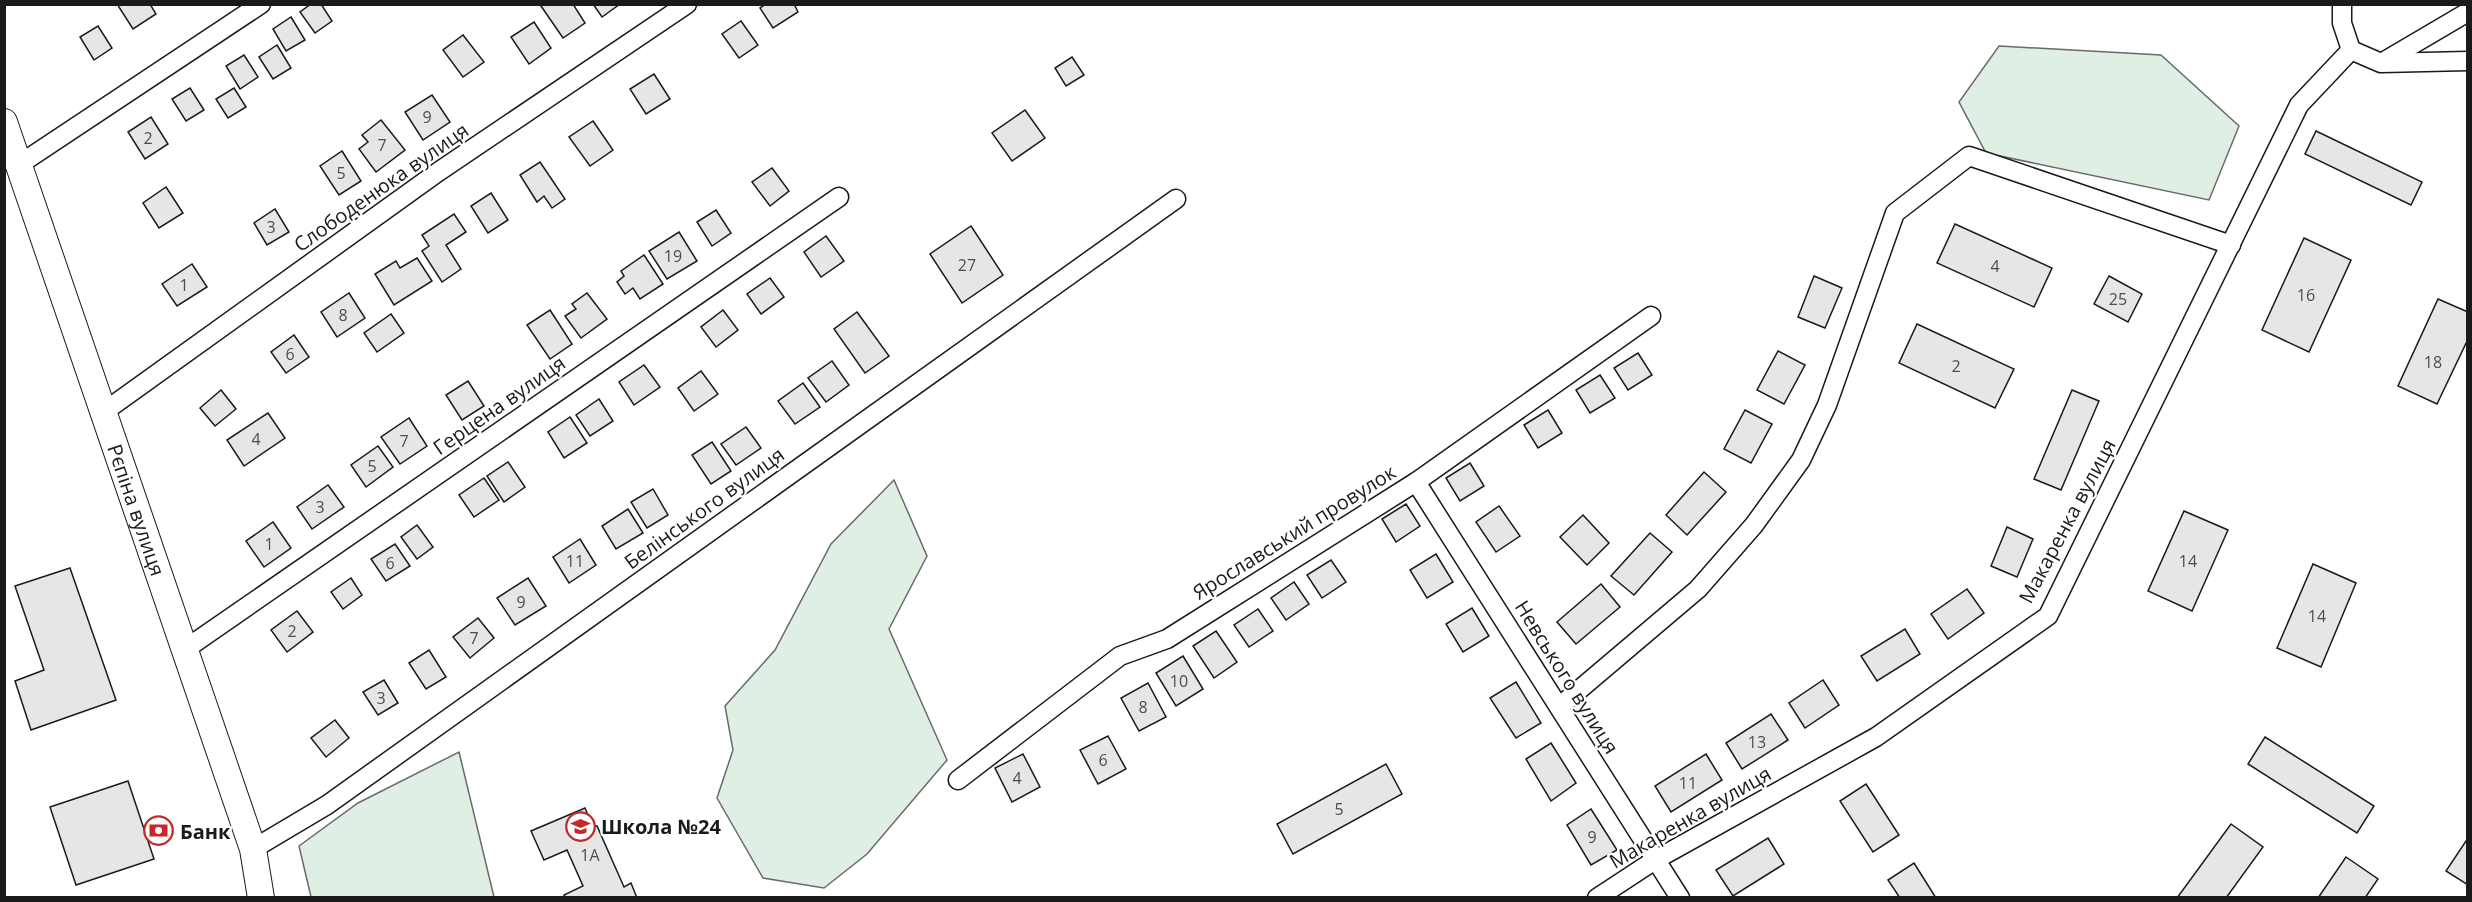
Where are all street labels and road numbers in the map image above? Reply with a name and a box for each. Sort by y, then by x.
street label: Слободенюка вулиця [288,116,474,258]
street label: Герцена вулиця [427,349,571,461]
street label: Макаренка вулиця [2012,434,2122,608]
street label: Рєпіна вулиця [102,440,172,579]
street label: Белінського вулиця [619,441,789,575]
street label: Ярославський провулок [1187,458,1401,606]
street label: Невського вулиця [1509,595,1625,759]
street label: Макаренка вулиця [1604,760,1776,874]

